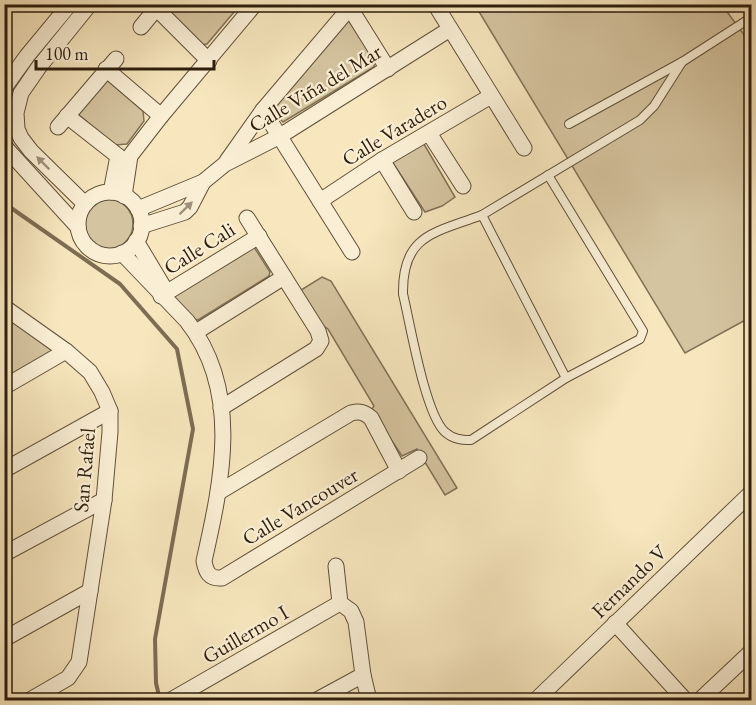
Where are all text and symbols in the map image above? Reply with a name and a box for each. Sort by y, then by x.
scale bar [36,33,214,71]
street label: Calle Viña del Mar [244,38,386,138]
text: 100 m [45,42,89,65]
street label: Calle Varadero [337,88,451,172]
one-way arrow [37,157,51,171]
one-way arrow [179,201,193,215]
street label: Calle Cali [158,216,240,280]
street label: San Rafael [67,427,101,513]
street label: Calle Vancouver [237,461,363,551]
street label: Fernando V [585,538,673,624]
street label: Guillermo I [197,599,293,669]

